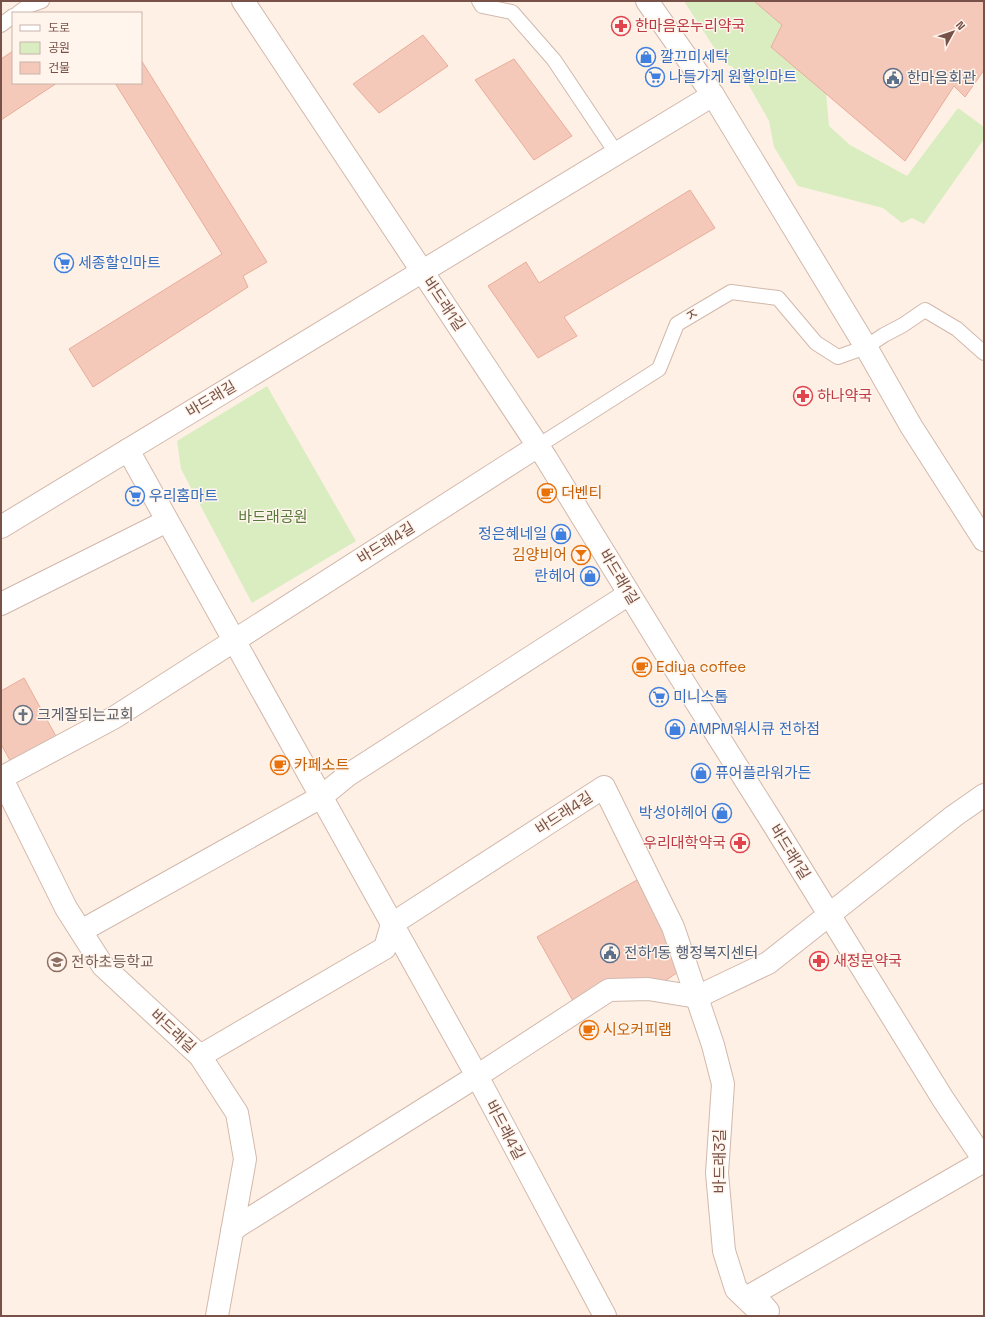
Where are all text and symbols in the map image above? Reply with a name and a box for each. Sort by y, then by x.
legend [12,12,142,84]
north arrow [933,12,973,52]
pharmacy icon: 한마음온누리약국 [610,15,632,37]
place label: 한마음온누리약국 [635,16,745,35]
text: N [953,18,968,33]
text: 도로 [48,20,70,36]
text: 공원 [48,40,70,56]
shop icon: 깔끄미세탁 [635,46,657,68]
place label: 깔끄미세탁 [660,47,729,66]
text: 건물 [48,60,70,76]
supermarket icon: 나들가게 원할인마트 [644,66,666,88]
place label: 나들가게 원할인마트 [669,67,797,86]
public building icon: 한마음회관 [882,67,904,89]
place label: 한마음회관 [907,68,976,87]
supermarket icon: 세종할인마트 [53,252,75,274]
place label: 세종할인마트 [78,253,161,272]
street label: 바드래1길 [419,273,469,335]
street label: ㅈ [681,303,703,326]
street label: 바드래길 [182,376,239,421]
pharmacy icon: 하나약국 [792,385,814,407]
place label: 하나약국 [817,386,872,405]
cafe icon: 더벤티 [536,482,558,504]
place label: 더벤티 [561,483,602,502]
supermarket icon: 우리홈마트 [124,485,146,507]
place label: 우리홈마트 [149,486,218,505]
park label: 바드래공원 [238,507,308,526]
street label: 바드래4길 [353,517,418,568]
shop icon: 정은혜네일 [550,523,572,545]
place label: 정은혜네일 [478,524,547,543]
bar icon: 김양비어 [570,544,592,566]
place label: 김양비어 [512,545,567,564]
street label: 바드래1길 [595,545,643,608]
shop icon: 란헤어 [579,565,601,587]
place label: 란헤어 [535,566,576,585]
cafe icon: Ediya coffee [631,656,653,678]
place label: Ediya coffee [656,657,746,676]
supermarket icon: 미니스톱 [648,686,670,708]
place label: 미니스톱 [673,687,728,706]
church icon: 크게잘되는교회 [12,704,34,726]
place label: 크게잘되는교회 [37,705,134,724]
shop icon: AMPM워시큐 전하점 [664,718,686,740]
place label: AMPM워시큐 전하점 [689,719,820,738]
cafe icon: 카페소트 [269,754,291,776]
place label: 카페소트 [294,755,349,774]
shop icon: 퓨어플라워가든 [690,762,712,784]
place label: 퓨어플라워가든 [715,763,812,782]
street label: 바드래4길 [531,787,596,838]
shop icon: 박성아헤어 [711,802,733,824]
place label: 박성아헤어 [639,803,708,822]
street label: 바드래1길 [766,821,815,883]
pharmacy icon: 우리대학약국 [729,832,751,854]
place label: 우리대학약국 [643,833,726,852]
public building icon: 전하1동 행정복지센터 [599,942,621,964]
place label: 전하1동 행정복지센터 [624,943,758,962]
pharmacy icon: 새정문약국 [808,950,830,972]
school or university icon: 전하초등학교 [46,951,68,973]
place label: 새정문약국 [833,951,902,970]
place label: 전하초등학교 [71,952,154,971]
street label: 바드래길 [147,1005,200,1056]
cafe icon: 시오커피랩 [578,1019,600,1041]
place label: 시오커피랩 [603,1020,672,1039]
street label: 바드래4길 [482,1097,529,1163]
street label: 바드래3길 [710,1129,729,1193]

